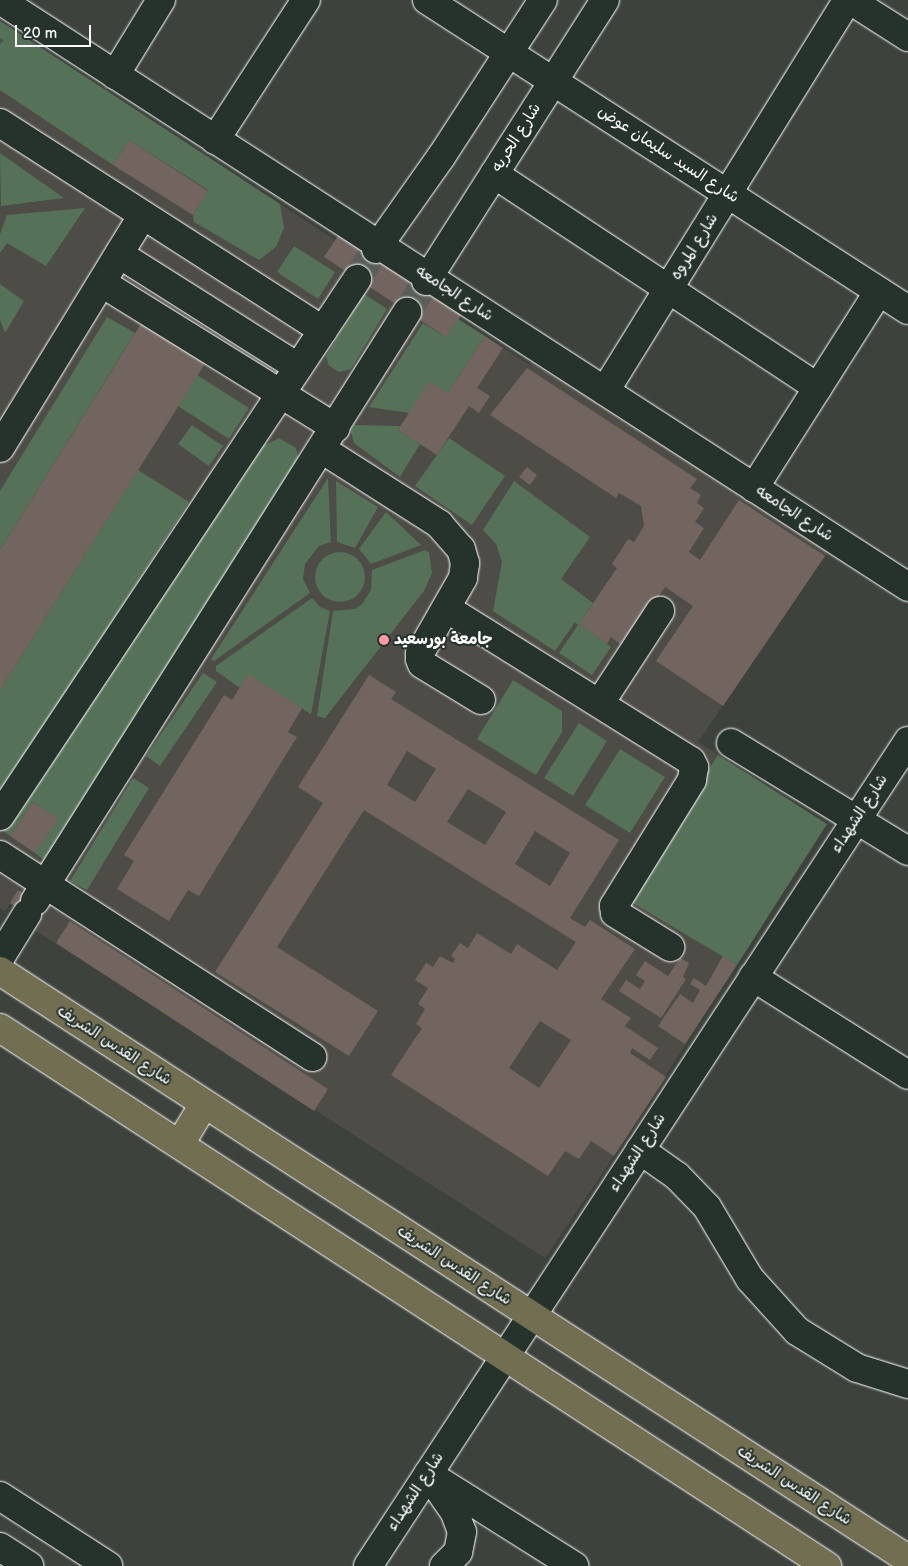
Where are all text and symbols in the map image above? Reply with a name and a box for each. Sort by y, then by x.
scale bar [18,15,94,47]
text: 20 m [23,24,57,43]
street label: شارع الحريه [488,100,546,176]
street label: شارع السيد سليمان عوض [594,102,742,208]
street label: شارع المروه [667,210,723,284]
street label: شارع الجامعه [412,262,496,326]
street label: شارع الجامعه [752,482,836,546]
place label: جامعة بورسعيد [394,630,492,650]
marker: جامعة بورسعيد [378,634,390,646]
street label: شارع الشهداء [827,771,893,857]
street label: شارع القدس الشريف [53,1002,175,1090]
street label: شارع الشهداء [605,1110,671,1196]
street label: شارع القدس الشريف [393,1222,515,1310]
street label: شارع القدس الشريف [733,1442,855,1530]
street label: شارع الشهداء [383,1449,449,1535]

